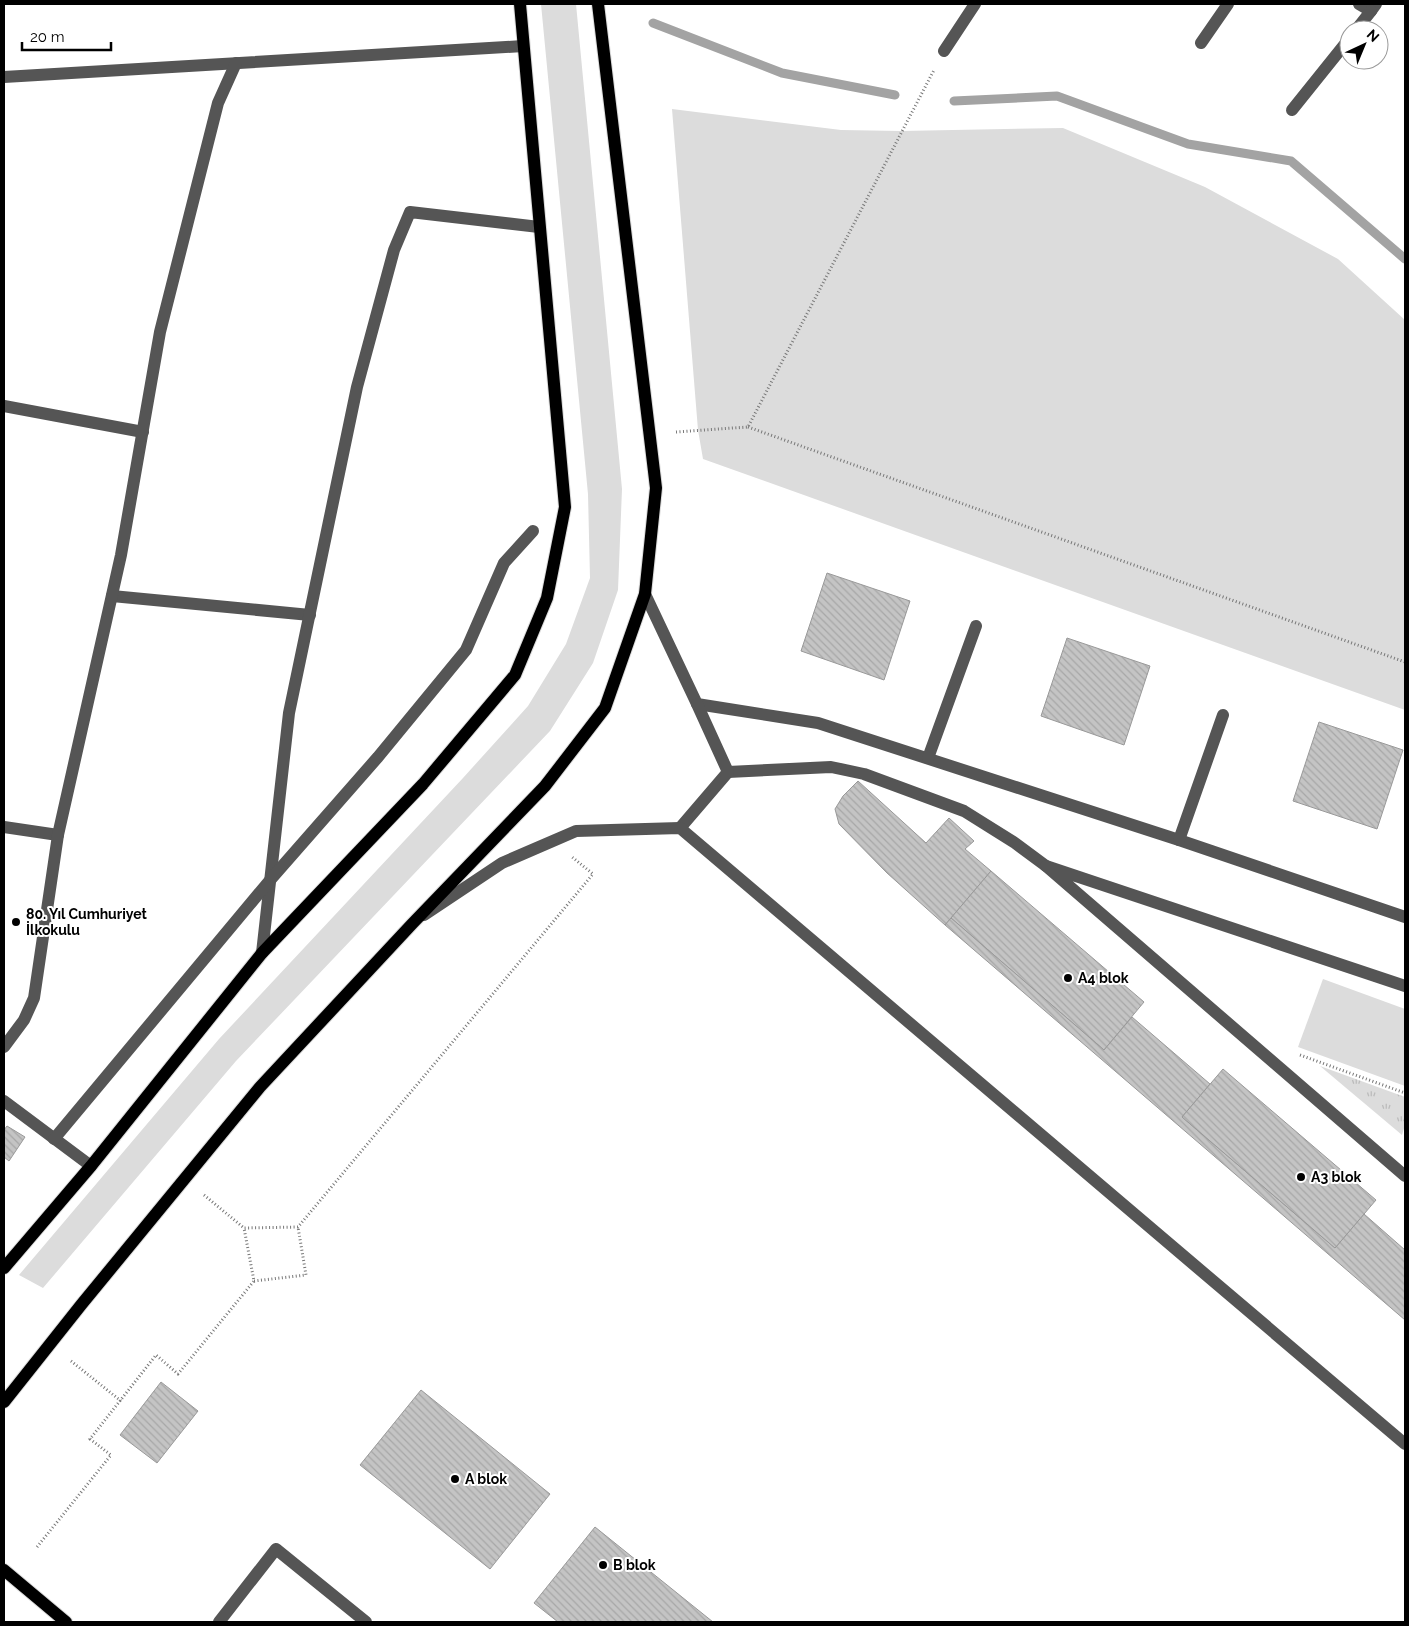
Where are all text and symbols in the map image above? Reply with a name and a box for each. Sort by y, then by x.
scale bar [22,20,111,52]
north arrow [1339,20,1389,70]
text: N [1364,26,1382,45]
text: 20 m [30,28,65,46]
place label: 80. Yıl Cumhuriyet İlkokulu [26,906,148,938]
marker: 80. Yıl Cumhuriyet İlkokulu [10,916,22,928]
place label: A4 blok [1078,970,1129,986]
marker: A4 blok [1062,972,1074,984]
place label: A3 blok [1311,1169,1361,1185]
marker: A3 blok [1295,1171,1307,1183]
place label: A blok [465,1471,507,1487]
marker: A blok [449,1473,461,1485]
place label: B blok [613,1557,656,1573]
marker: B blok [597,1559,609,1571]

